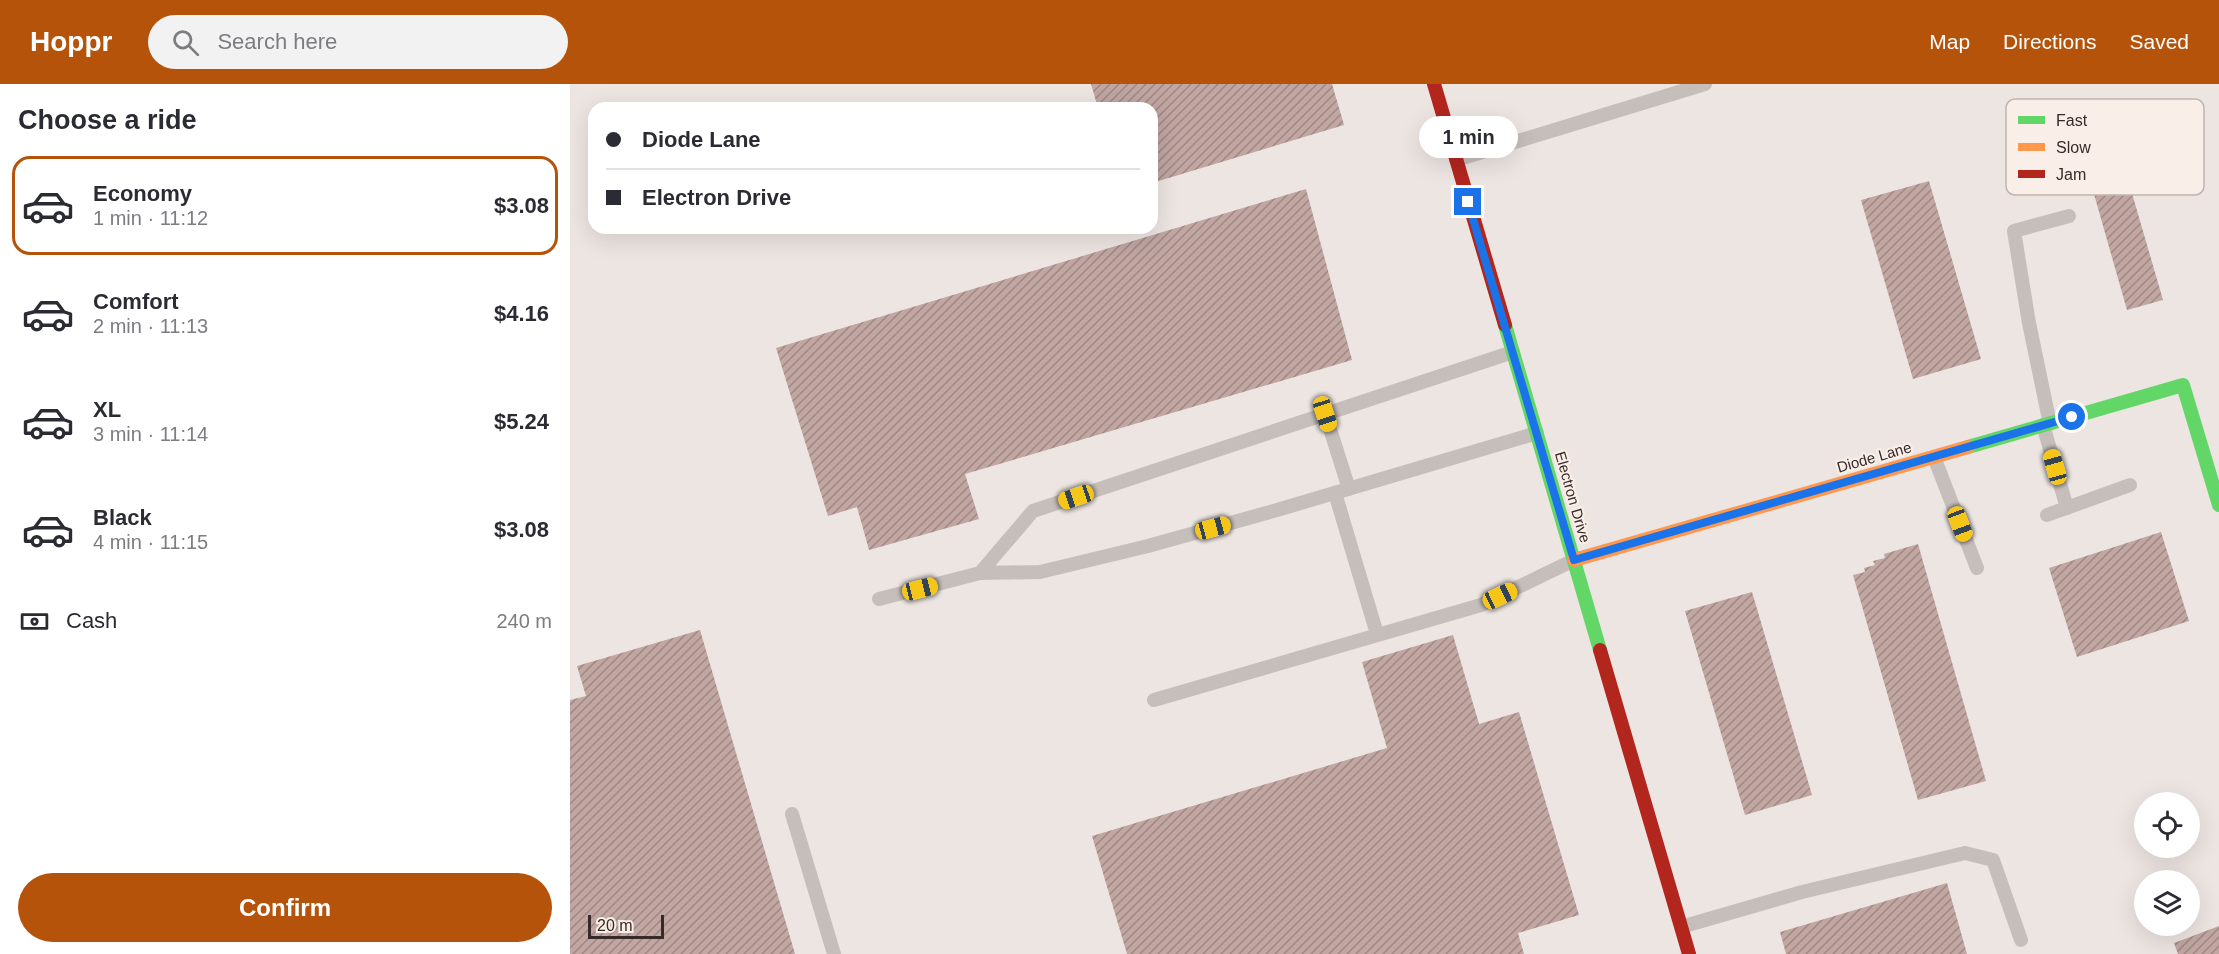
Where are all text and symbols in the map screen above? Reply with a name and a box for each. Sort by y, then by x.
search box [148,15,568,69]
text: Hoppr [30,26,112,57]
icon: search [169,26,202,59]
text: Search here [217,29,337,54]
text: Map [1929,30,1970,53]
text: Directions [2003,30,2096,53]
text: Saved [2129,30,2189,53]
legend [2006,99,2204,195]
text: Choose a ride [18,105,197,135]
text: Fast [2056,112,2088,129]
callout: 1 min [1418,115,1518,157]
text: 1 min [1442,126,1495,148]
text: Diode Lane [642,127,761,152]
text: Slow [2056,139,2091,156]
text: Jam [2056,166,2086,183]
icon: car [21,179,75,233]
text: Economy [93,181,192,206]
text: Electron Drive [642,185,791,210]
route end [1454,188,1481,215]
text: $3.08 [494,193,549,218]
text: 1 min · 11:12 [93,207,208,229]
icon: car [21,287,75,341]
text: Comfort [93,289,179,314]
text: $4.16 [494,301,549,326]
text: 2 min · 11:13 [93,315,208,337]
car [1311,394,1339,434]
icon: car [21,395,75,449]
text: XL [93,397,121,422]
route start [2058,403,2085,430]
text: $5.24 [494,409,549,434]
text: 3 min · 11:14 [93,423,208,445]
street label: Diode Lane [1835,438,1913,476]
car [2041,447,2069,487]
street label: Electron Drive [1552,449,1594,545]
car [1056,483,1096,511]
icon: car [21,503,75,557]
car [1945,504,1975,544]
text: Black [93,505,152,530]
car [1193,515,1233,541]
text: $3.08 [494,517,549,542]
text: 4 min · 11:15 [93,531,208,553]
car [900,576,940,602]
car [1480,580,1520,612]
icon: cash [18,605,51,638]
text: Cash [66,608,117,633]
text: 240 m [496,610,552,632]
map controls [2134,792,2200,936]
button: locate [2134,792,2200,858]
button: layers [2134,870,2200,936]
button: Confirm [18,873,552,942]
scale bar [588,912,664,940]
text: 20 m [597,917,633,934]

